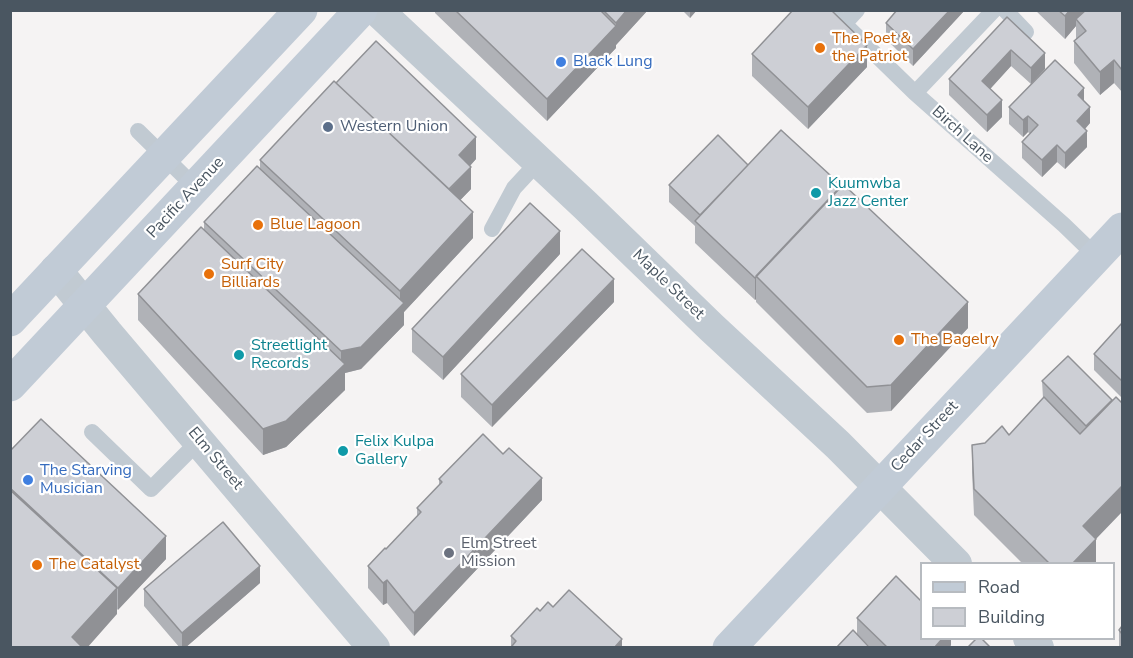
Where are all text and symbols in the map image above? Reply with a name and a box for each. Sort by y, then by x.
place label: The Poet & the Patriot [832,29,911,67]
marker: The Poet & the Patriot [813,41,827,55]
place label: Black Lung [573,52,653,72]
marker: Black Lung [554,55,568,69]
street label: Birch Lane [928,103,996,167]
place label: Western Union [340,117,448,137]
marker: Western Union [321,120,335,134]
street label: Pacific Avenue [143,153,229,243]
place label: Kuumwba Jazz Center [828,174,908,212]
marker: Kuumwba Jazz Center [809,186,823,200]
place label: Blue Lagoon [270,215,361,235]
marker: Blue Lagoon [251,218,265,232]
street label: Maple Street [628,246,708,324]
place label: Surf City Billiards [221,255,284,293]
marker: Surf City Billiards [202,267,216,281]
place label: The Bagelry [911,330,999,350]
marker: The Bagelry [892,333,906,347]
place label: Streetlight Records [251,336,327,374]
marker: Streetlight Records [232,348,246,362]
street label: Cedar Street [887,398,963,476]
street label: Elm Street [183,424,247,494]
place label: Felix Kulpa Gallery [355,432,434,470]
marker: Felix Kulpa Gallery [336,444,350,458]
place label: The Starving Musician [40,461,132,499]
marker: The Starving Musician [21,473,35,487]
place label: Elm Street Mission [461,534,537,572]
marker: Elm Street Mission [442,546,456,560]
place label: The Catalyst [49,555,139,575]
marker: The Catalyst [30,558,44,572]
legend [920,562,1115,640]
text: Road [978,575,1020,599]
text: Building [978,605,1045,629]

